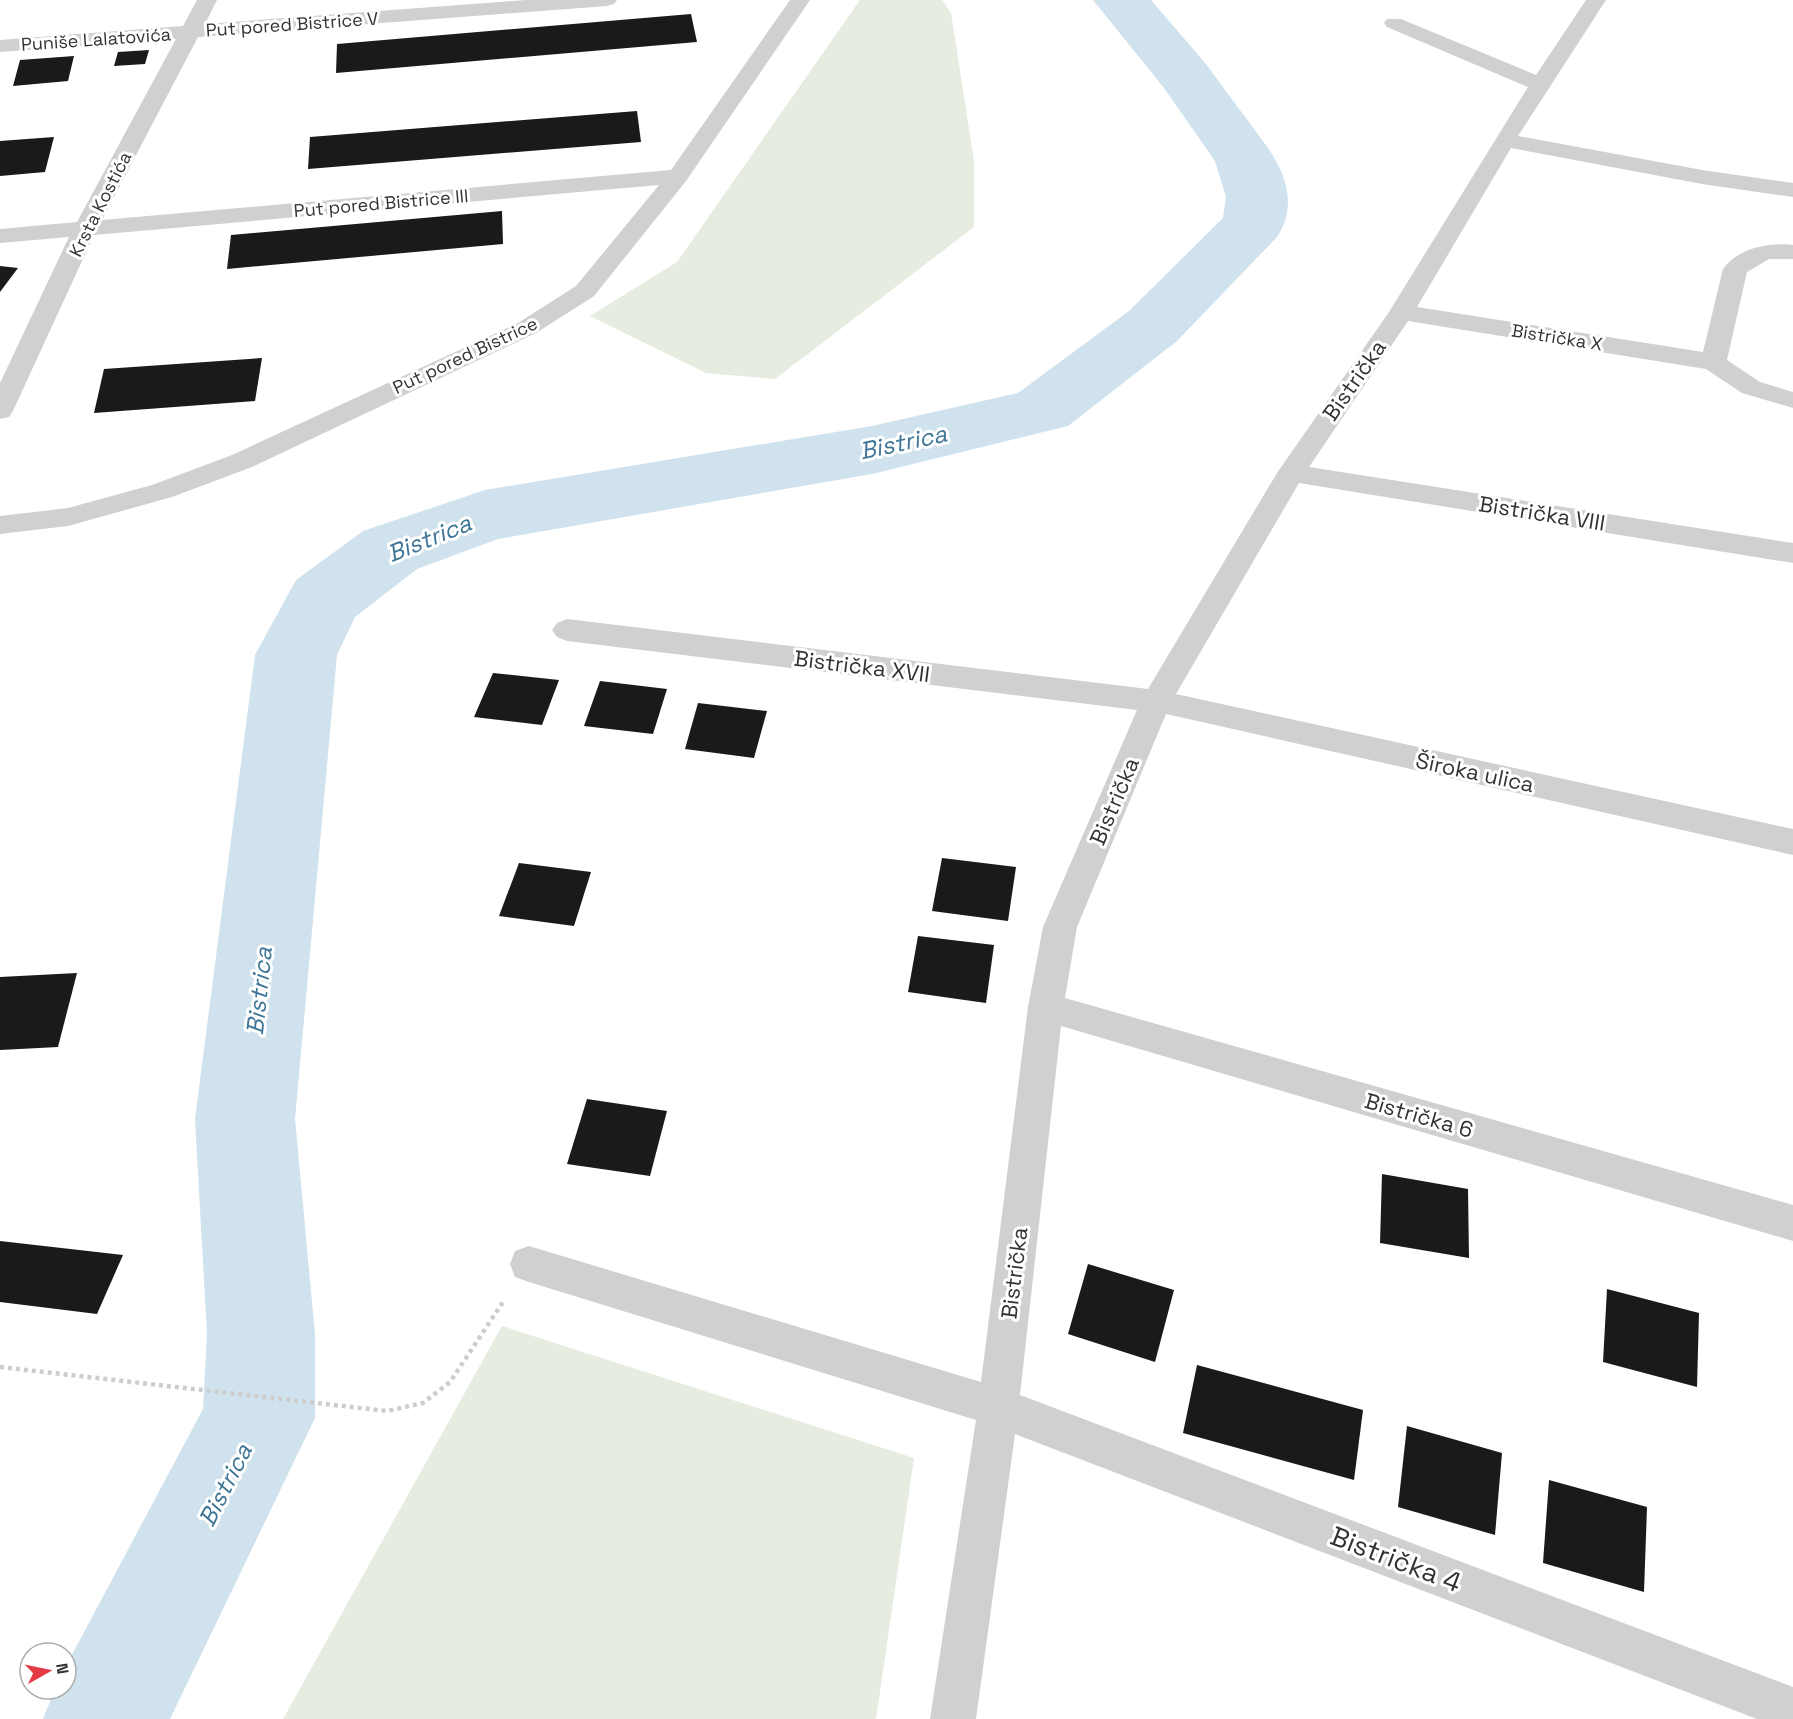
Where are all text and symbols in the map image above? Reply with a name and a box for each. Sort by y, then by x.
street label: Put pored Bistrice V [205,7,379,41]
street label: Puniše Lalatovića [20,22,172,56]
street label: Krsta Kostića [64,148,136,260]
street label: Put pored Bistrice III [293,184,469,222]
street label: Put pored Bistrice [389,311,541,399]
street label: Bistrička X [1510,318,1604,356]
street label: Bistrička [1316,334,1392,426]
water label: Bistrica [857,418,950,466]
street label: Bistrička VIII [1477,489,1607,537]
water label: Bistrica [382,507,476,569]
street label: Bistrička XVII [793,644,931,688]
street label: Široka ulica [1413,746,1537,798]
street label: Bistrička [1083,753,1145,849]
water label: Bistrica [239,945,279,1037]
street label: Bistrička 6 [1362,1086,1476,1144]
street label: Bistrička [994,1225,1034,1321]
water label: Bistrica [191,1438,259,1531]
street label: Bistrička 4 [1326,1518,1466,1600]
north arrow [18,1641,78,1701]
text: N [51,1662,74,1676]

